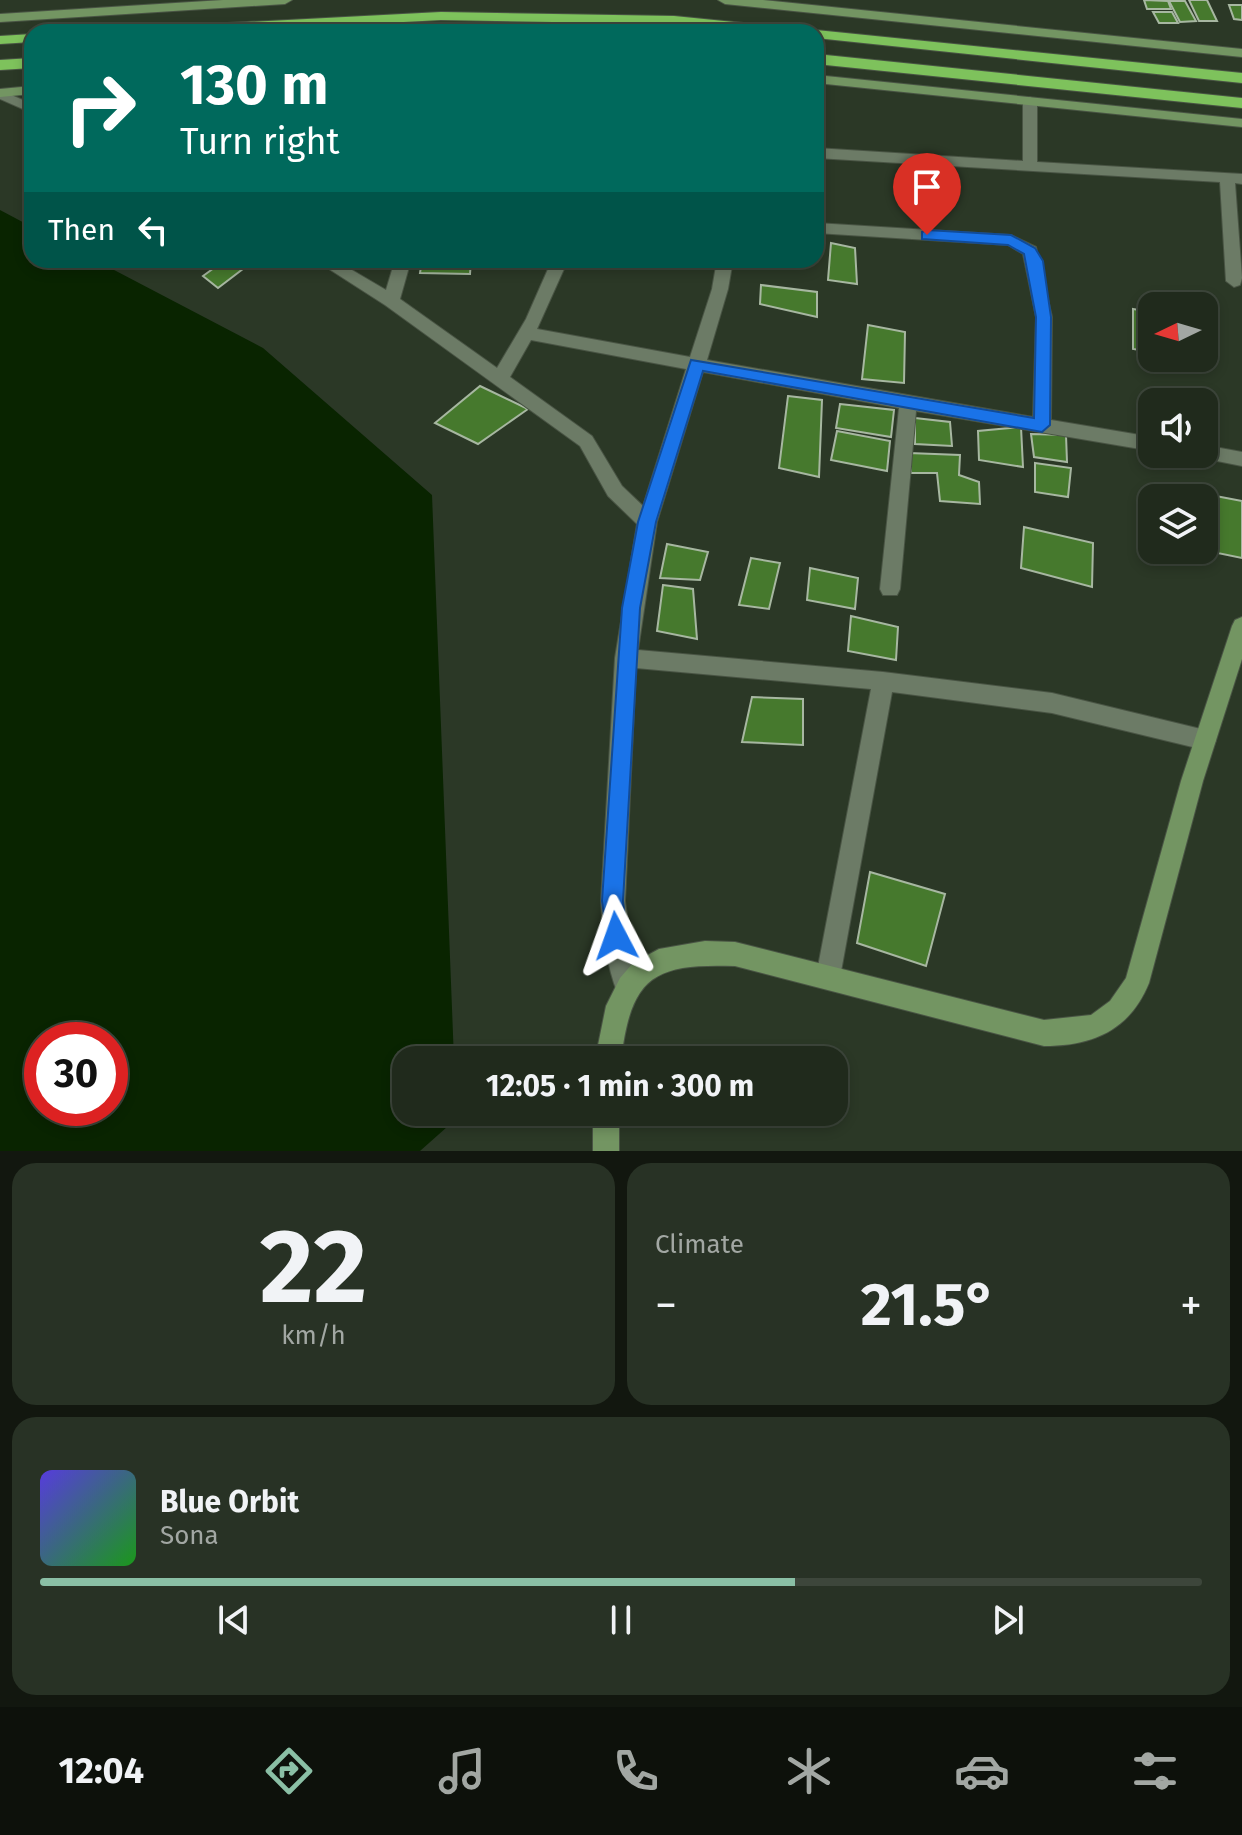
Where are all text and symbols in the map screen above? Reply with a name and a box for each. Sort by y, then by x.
text: 130 m [180,52,328,119]
icon: right [48,56,152,160]
text: Turn right [180,120,340,164]
pin [893,153,961,235]
icon: arrive [905,165,949,209]
icon: left [131,208,175,252]
text: Then [48,212,115,248]
north arrow [1138,292,1218,372]
map controls [1138,292,1218,564]
button: sound [1138,388,1218,468]
button: layers [1138,484,1218,564]
position arrow [574,894,658,978]
speed limit sign: 30 [24,1022,128,1126]
text: 12:05 · 1 min · 300 m [486,1068,754,1104]
text: 22 [260,1205,367,1330]
text: Climate [655,1229,744,1260]
text: 21.5° [861,1269,996,1341]
text: − [655,1279,677,1332]
text: + [1180,1279,1202,1332]
text: km/h [281,1320,346,1351]
text: Blue Orbit [160,1484,299,1520]
text: Sona [160,1520,219,1551]
icon: previous [212,1598,256,1642]
icon: pause [599,1598,643,1642]
icon: next [986,1598,1030,1642]
icon: directions [261,1743,317,1799]
icon: music [434,1743,490,1799]
icon: phone [608,1743,664,1799]
icon: climate [781,1743,837,1799]
icon: car [954,1743,1010,1799]
icon: filters [1127,1743,1183,1799]
text: 12:04 [59,1749,144,1793]

